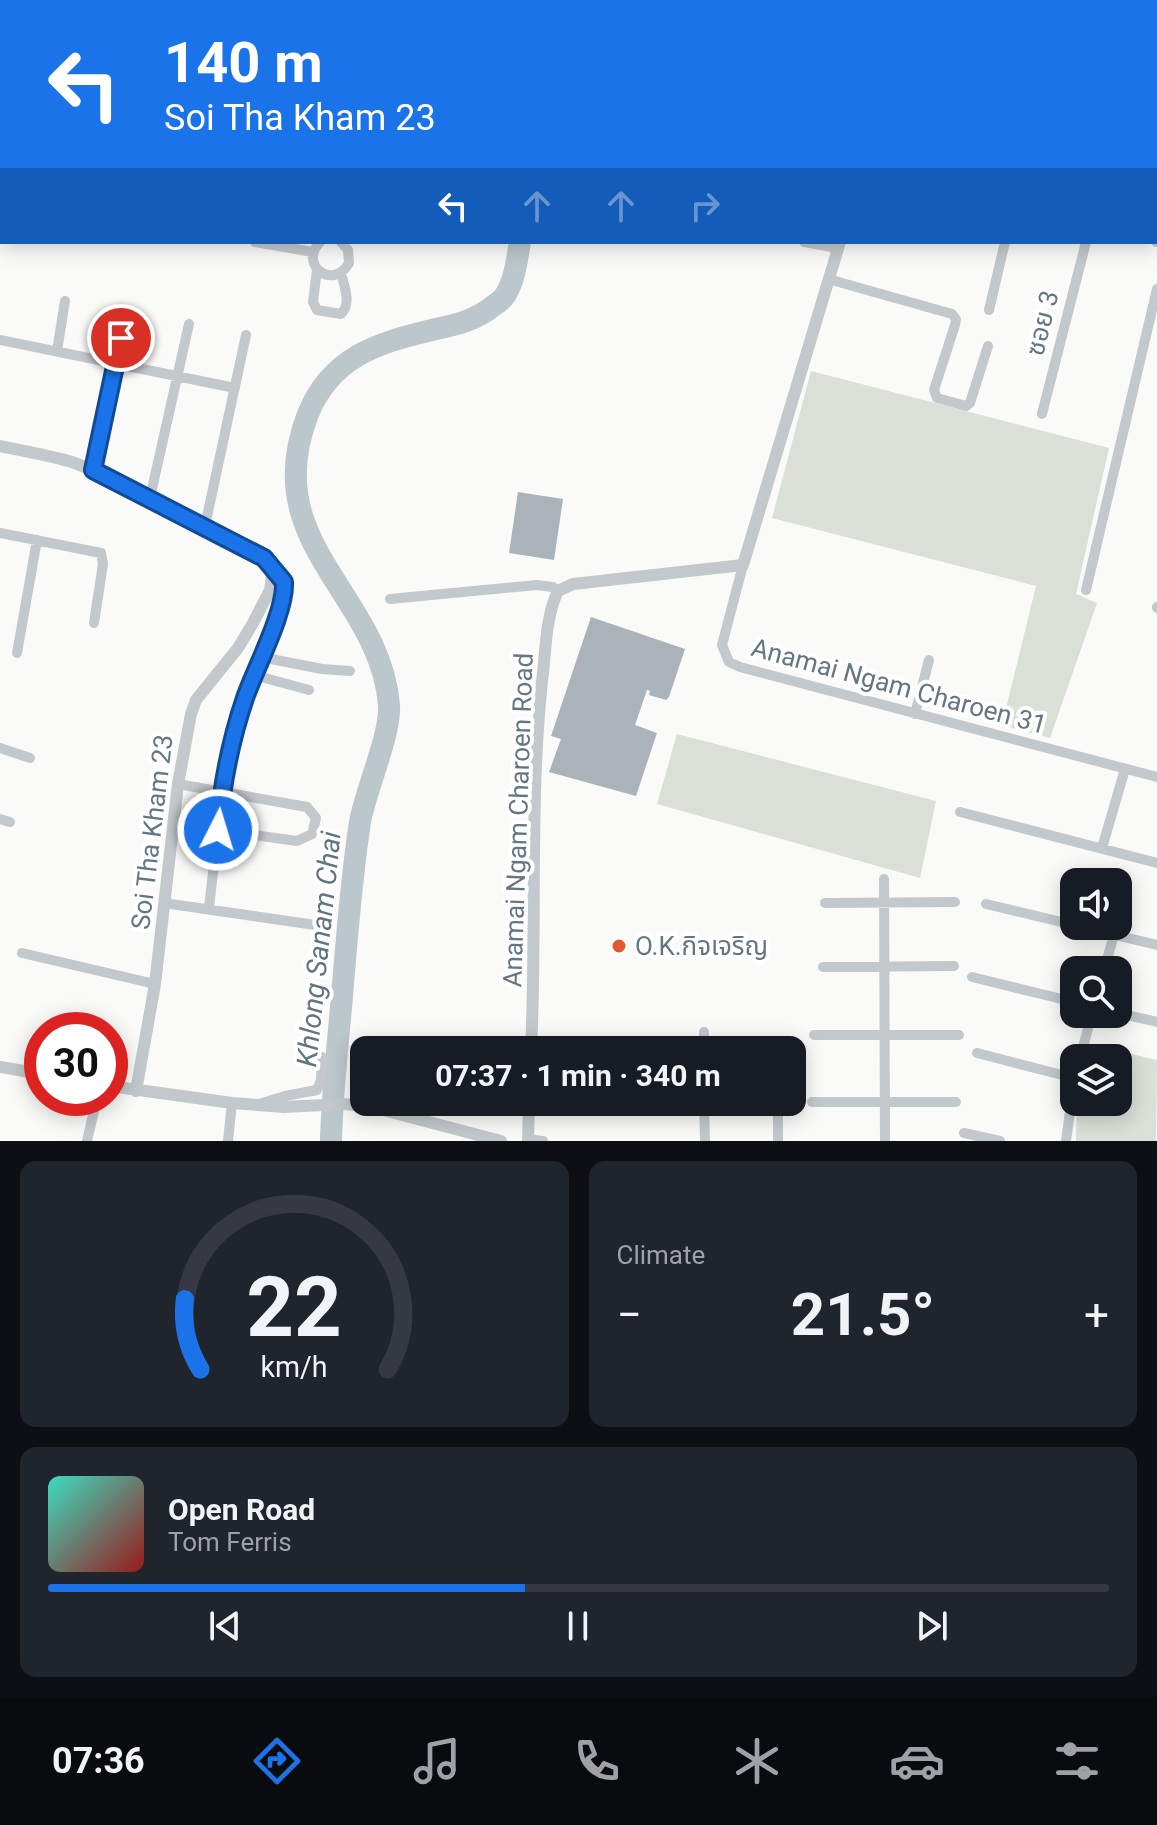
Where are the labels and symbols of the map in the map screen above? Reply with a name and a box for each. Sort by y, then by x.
street label: ซอย 3 [1019,287,1065,359]
pin [87,304,155,372]
street label: Anamai Ngam Charoen 31 [748,632,1050,740]
street label: Anamai Ngam Charoen Road [497,652,539,988]
street label: Soi Tha Kham 23 [125,733,179,931]
position arrow [176,788,260,872]
water label: Khlong Sanam Chai [290,829,348,1068]
place label: O.K.กิจเจริญ [635,931,768,961]
marker: O.K.กิจเจริญ [610,937,628,955]
speed limit sign: 30 [24,1012,128,1116]

